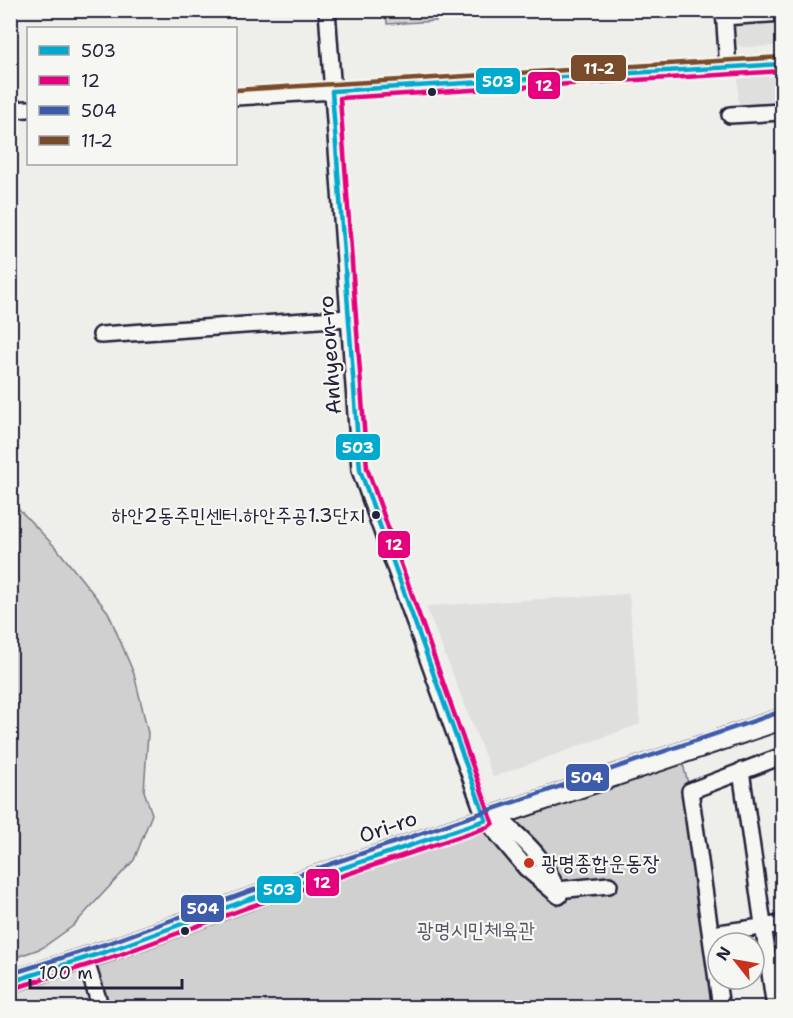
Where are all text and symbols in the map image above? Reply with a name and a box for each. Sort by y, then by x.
legend [27,27,237,165]
text: 503 [81,39,116,63]
line badge: 11-2 [570,54,627,82]
text: 11-2 [583,58,615,79]
line badge: 503 [475,67,521,95]
text: 12 [81,69,100,93]
text: 503 [482,71,514,92]
line badge: 12 [527,71,561,100]
text: 12 [535,75,553,96]
unlabelled marker [426,86,438,98]
text: 504 [81,99,117,123]
text: 11-2 [81,129,113,153]
street label: Anhyeon-ro [312,294,348,416]
line badge: 503 [335,433,381,461]
text: 503 [342,437,374,458]
place label: 하안2동주민센터.하안주공1.3단지 [111,502,365,528]
marker: 하안2동주민센터.하안주공1.3단지 [370,509,382,521]
line badge: 12 [377,530,411,559]
text: 12 [385,534,403,555]
line badge: 504 [565,763,610,792]
text: 504 [571,767,603,788]
street label: Ori-ro [355,804,421,850]
place label: 광명종합운동장 [541,849,659,877]
marker: 광명종합운동장 [522,856,536,870]
line badge: 12 [305,868,340,897]
text: 12 [313,872,331,893]
line badge: 503 [256,875,302,904]
text: 503 [263,879,295,900]
line badge: 504 [180,894,225,923]
text: 504 [187,898,219,919]
park label: 광명시민체육관 [417,916,535,944]
unlabelled marker [179,925,191,937]
north arrow [706,931,766,991]
text: N [711,943,736,964]
scale bar [30,952,182,990]
text: 100 m [39,961,93,985]

